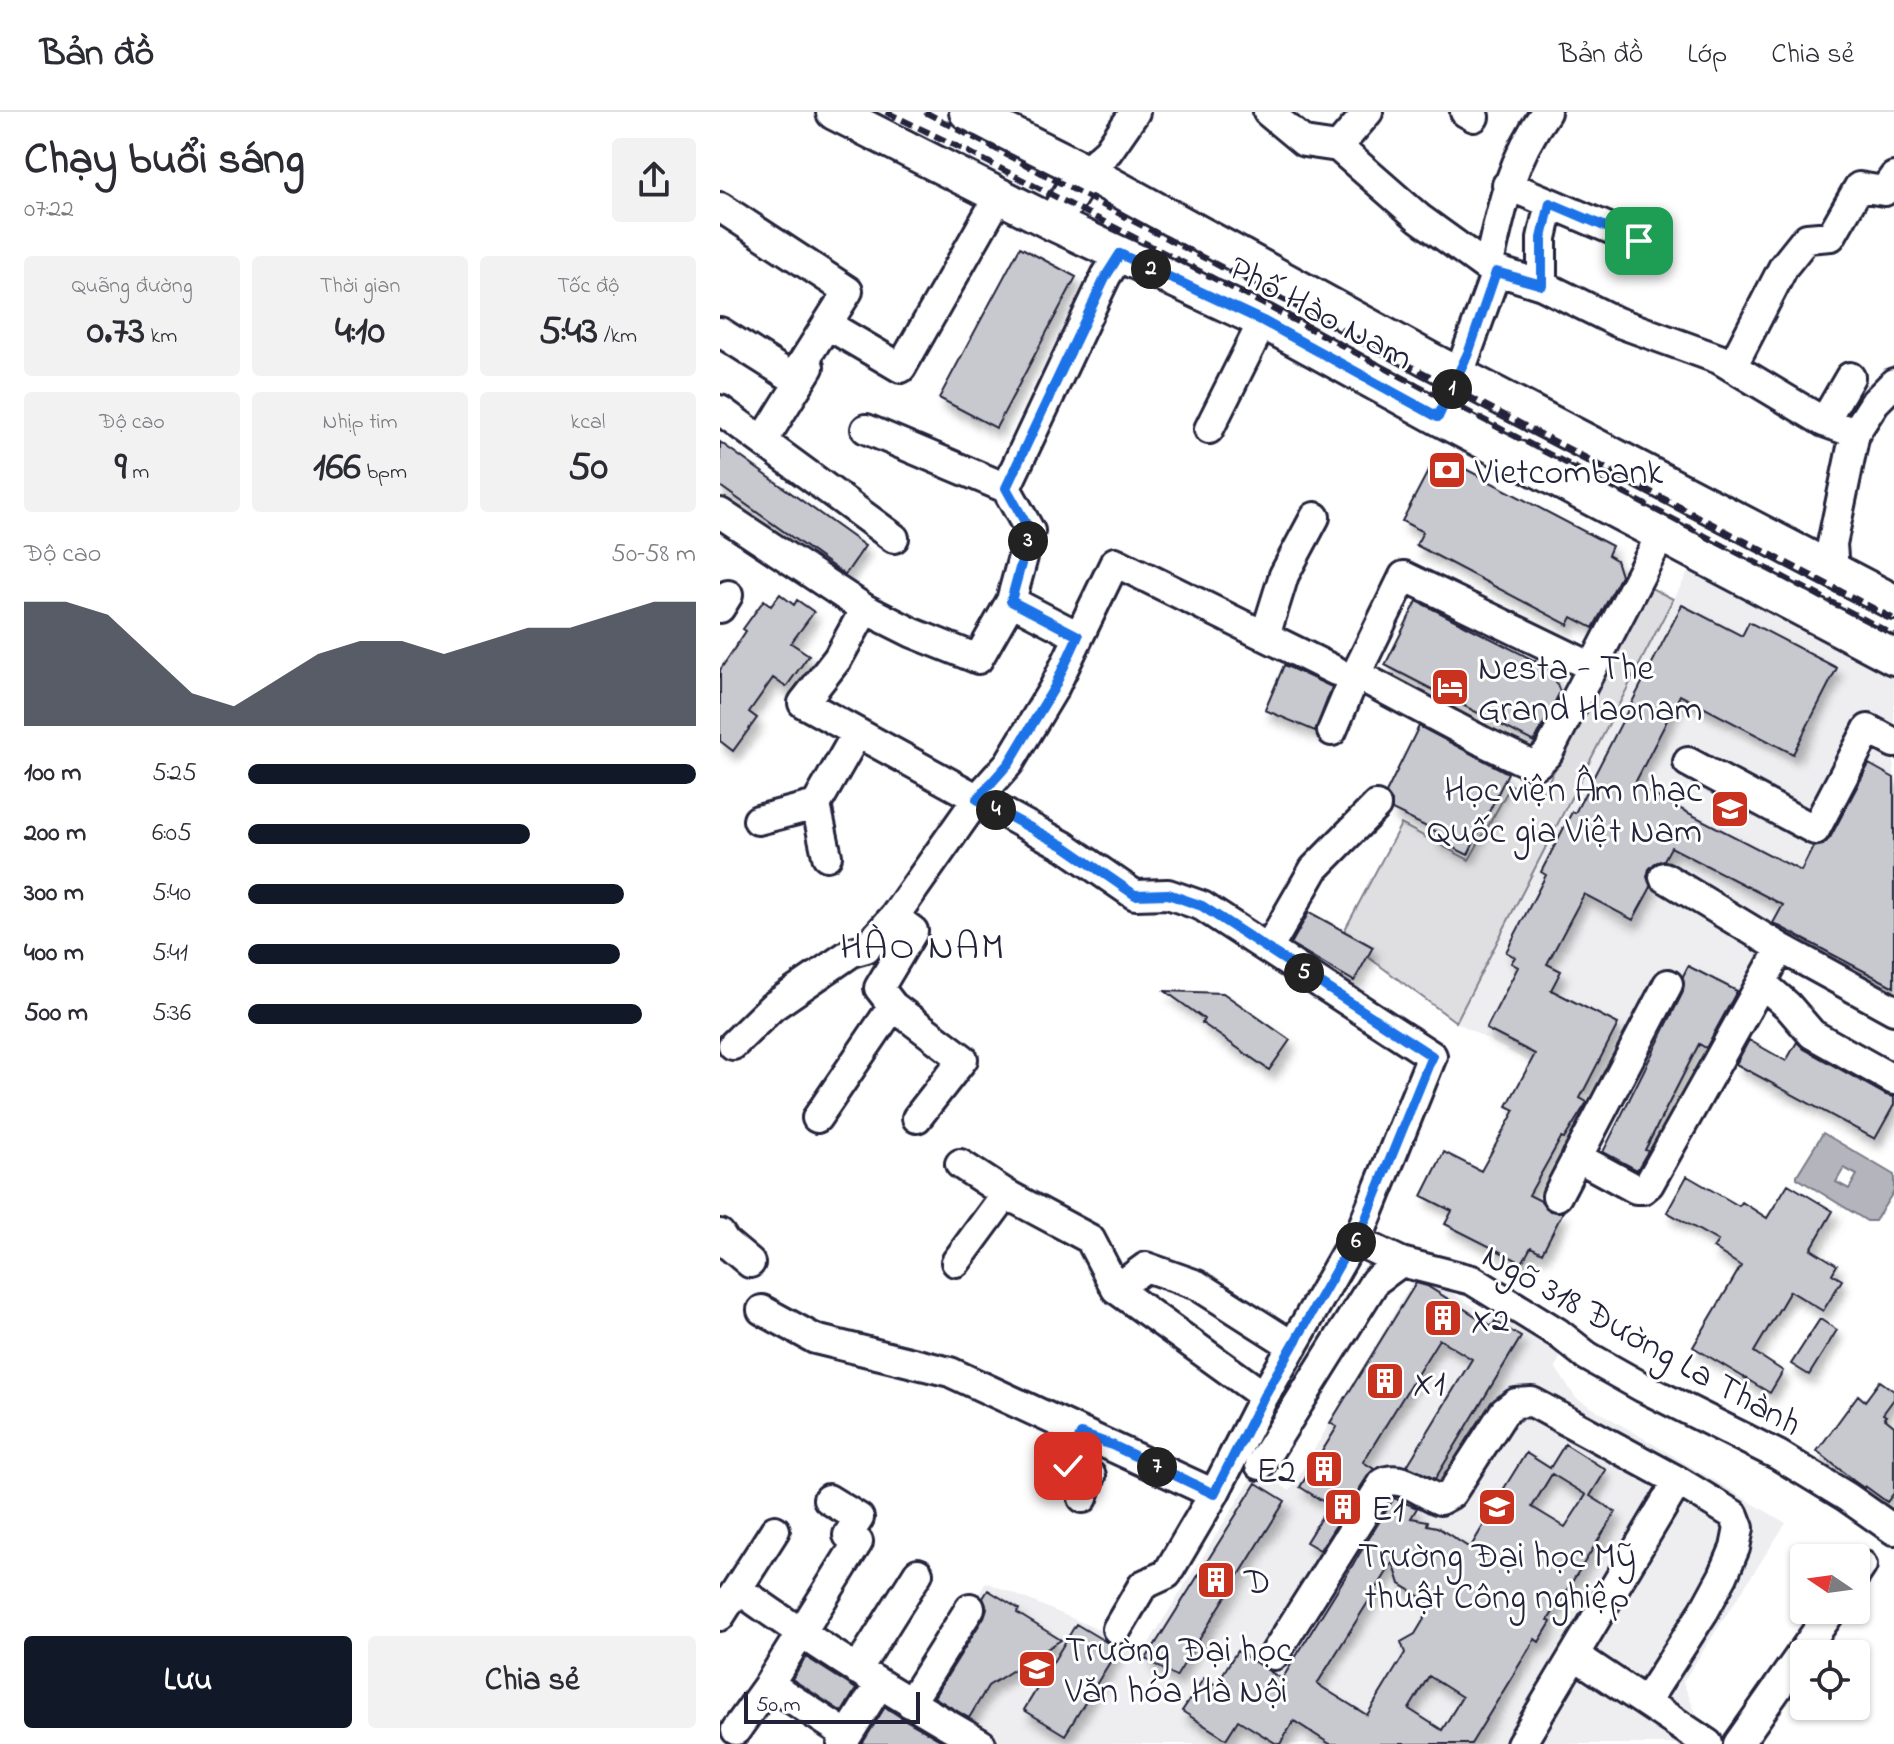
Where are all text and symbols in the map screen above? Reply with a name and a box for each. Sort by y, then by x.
text: Bản đồ [40,27,154,83]
text: Bản đồ [1559,35,1643,76]
text: Lớp [1687,35,1727,76]
text: Chia sẻ [1771,35,1854,76]
text: Chạy buổi sáng [24,129,305,193]
button: share [612,138,696,222]
text: 07:22 [24,191,74,229]
pin [1605,207,1673,275]
icon: arrive [1617,219,1661,263]
street label: Phố Hào Nam [1218,244,1422,386]
pin: 2 [1131,249,1171,289]
text: 2 [1146,253,1156,285]
text: Quãng đường [71,271,193,303]
text: Thời gian [320,271,400,303]
text: Tốc độ [557,271,619,303]
text: 0.73 [87,303,145,362]
text: 4:10 [335,303,385,362]
text: 5:43 [539,303,598,362]
text: km [145,321,177,353]
text: /km [598,321,637,353]
pin: 1 [1432,369,1472,409]
text: 1 [1449,373,1456,405]
text: Độ cao [99,407,165,439]
text: Nhịp tim [322,407,398,439]
text: kcal [571,407,605,439]
text: 9 [115,439,127,498]
text: 166 [313,439,361,498]
text: 50 [568,439,608,498]
place label: Vietcombank [1474,448,1663,501]
bank icon: Vietcombank [1426,449,1468,491]
text: m [127,457,149,489]
text: bpm [361,457,407,489]
pin: 3 [1008,521,1048,561]
text: 3 [1023,525,1033,557]
text: Độ cao [24,536,101,574]
text: 50–58 m [611,536,696,574]
place label: Nesta - The Grand Haonam [1478,644,1702,738]
hotel icon: Nesta - The Grand Haonam [1429,666,1471,708]
text: 100 m [24,755,81,793]
text: 5:25 [152,755,197,793]
place label: Học viện Âm nhạc Quốc gia Việt Nam [1427,764,1702,860]
school or university icon: Học viện Âm nhạc Quốc gia Việt Nam [1709,788,1751,830]
pin: 4 [976,790,1016,830]
text: 4 [991,794,1001,826]
text: 200 m [24,815,86,853]
text: 6:05 [152,815,192,853]
text: 300 m [24,875,84,913]
text: 5:40 [152,875,191,913]
district label: HÀO NAM [840,921,1006,977]
text: 400 m [24,935,84,973]
text: 5:41 [152,935,188,973]
pin: 5 [1284,953,1324,993]
text: 5 [1298,957,1310,989]
text: 500 m [24,995,88,1033]
text: 5:36 [152,995,191,1033]
pin: 6 [1336,1222,1376,1262]
text: 6 [1351,1226,1361,1258]
street label: Ngõ 318 Đường La Thành [1471,1232,1810,1452]
place label: X2 [1471,1296,1510,1349]
building icon: X2 [1422,1297,1464,1339]
place label: X1 [1413,1359,1445,1412]
building icon: X1 [1364,1360,1406,1402]
pin [1034,1432,1102,1500]
icon: check [1046,1444,1090,1488]
pin: 7 [1137,1447,1177,1487]
place label: E2 [1256,1447,1296,1500]
building icon: E2 [1303,1448,1345,1490]
text: 7 [1152,1451,1162,1483]
place label: E1 [1371,1485,1404,1538]
building icon: E1 [1322,1486,1364,1528]
school or university icon: Trường Đại học Mỹ thuật Công nghiệp [1476,1486,1518,1528]
place label: Trường Đại học Mỹ thuật Công nghiệp [1358,1532,1636,1626]
north arrow [1790,1544,1870,1624]
map controls [1790,1544,1870,1720]
place label: D [1243,1558,1270,1611]
building icon: D [1195,1559,1237,1601]
place label: Trường Đại học Văn hóa Hà Nội [1064,1626,1292,1720]
button: Lưu [24,1636,352,1728]
button: Chia sẻ [368,1636,696,1728]
button: locate [1790,1640,1870,1720]
school or university icon: Trường Đại học Văn hóa Hà Nội [1016,1648,1058,1690]
scale bar [744,1688,920,1724]
text: 50 m [756,1690,801,1722]

